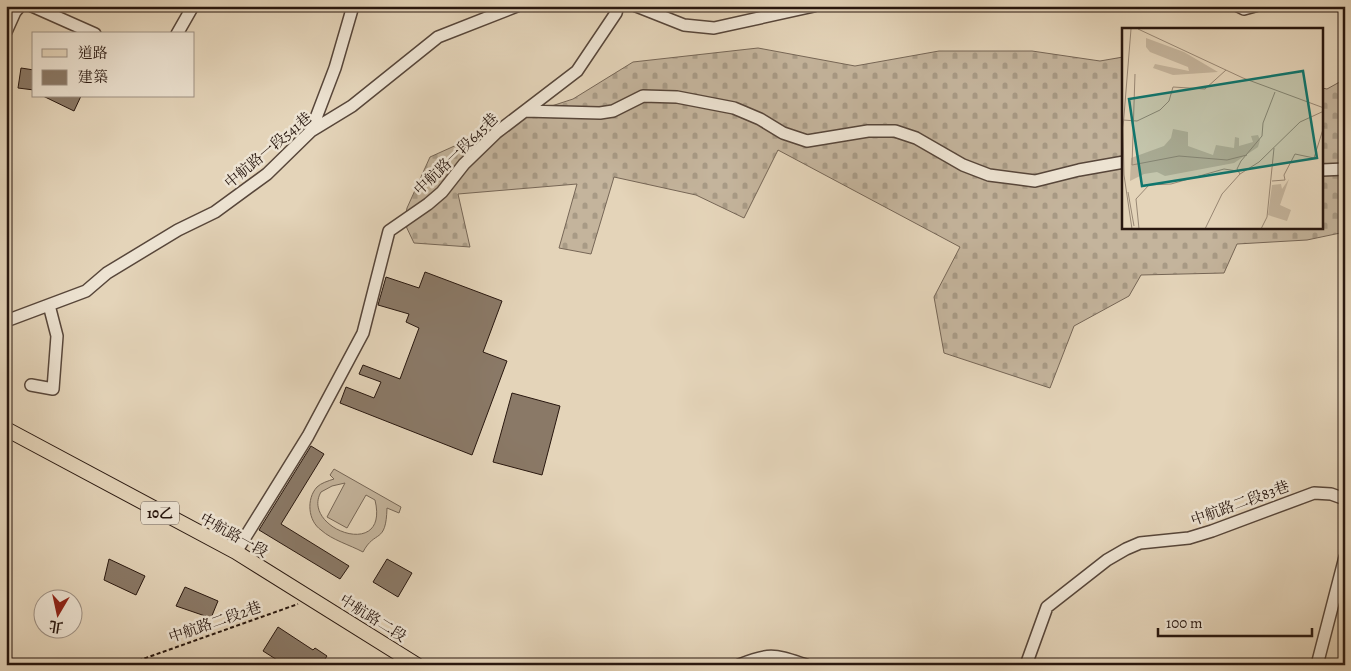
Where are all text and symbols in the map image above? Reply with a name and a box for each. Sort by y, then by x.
inset map [1122,28,1324,229]
legend [32,32,195,98]
text: 道路 [78,43,108,63]
text: 建築 [78,67,108,87]
street label: 中航路一段541巷 [220,108,316,192]
street label: 中航路一段645巷 [409,109,503,199]
street label: 中航路二段83巷 [1188,476,1292,530]
road number: 10乙 [141,502,179,524]
street label: 中航路一段 [196,508,272,562]
north arrow [32,588,82,638]
street label: 中航路二段 [336,590,410,646]
street label: 中航路二段2巷 [166,597,264,647]
scale bar [1158,606,1312,638]
text: 100 m [1166,613,1203,633]
text: 北 [48,616,64,637]

